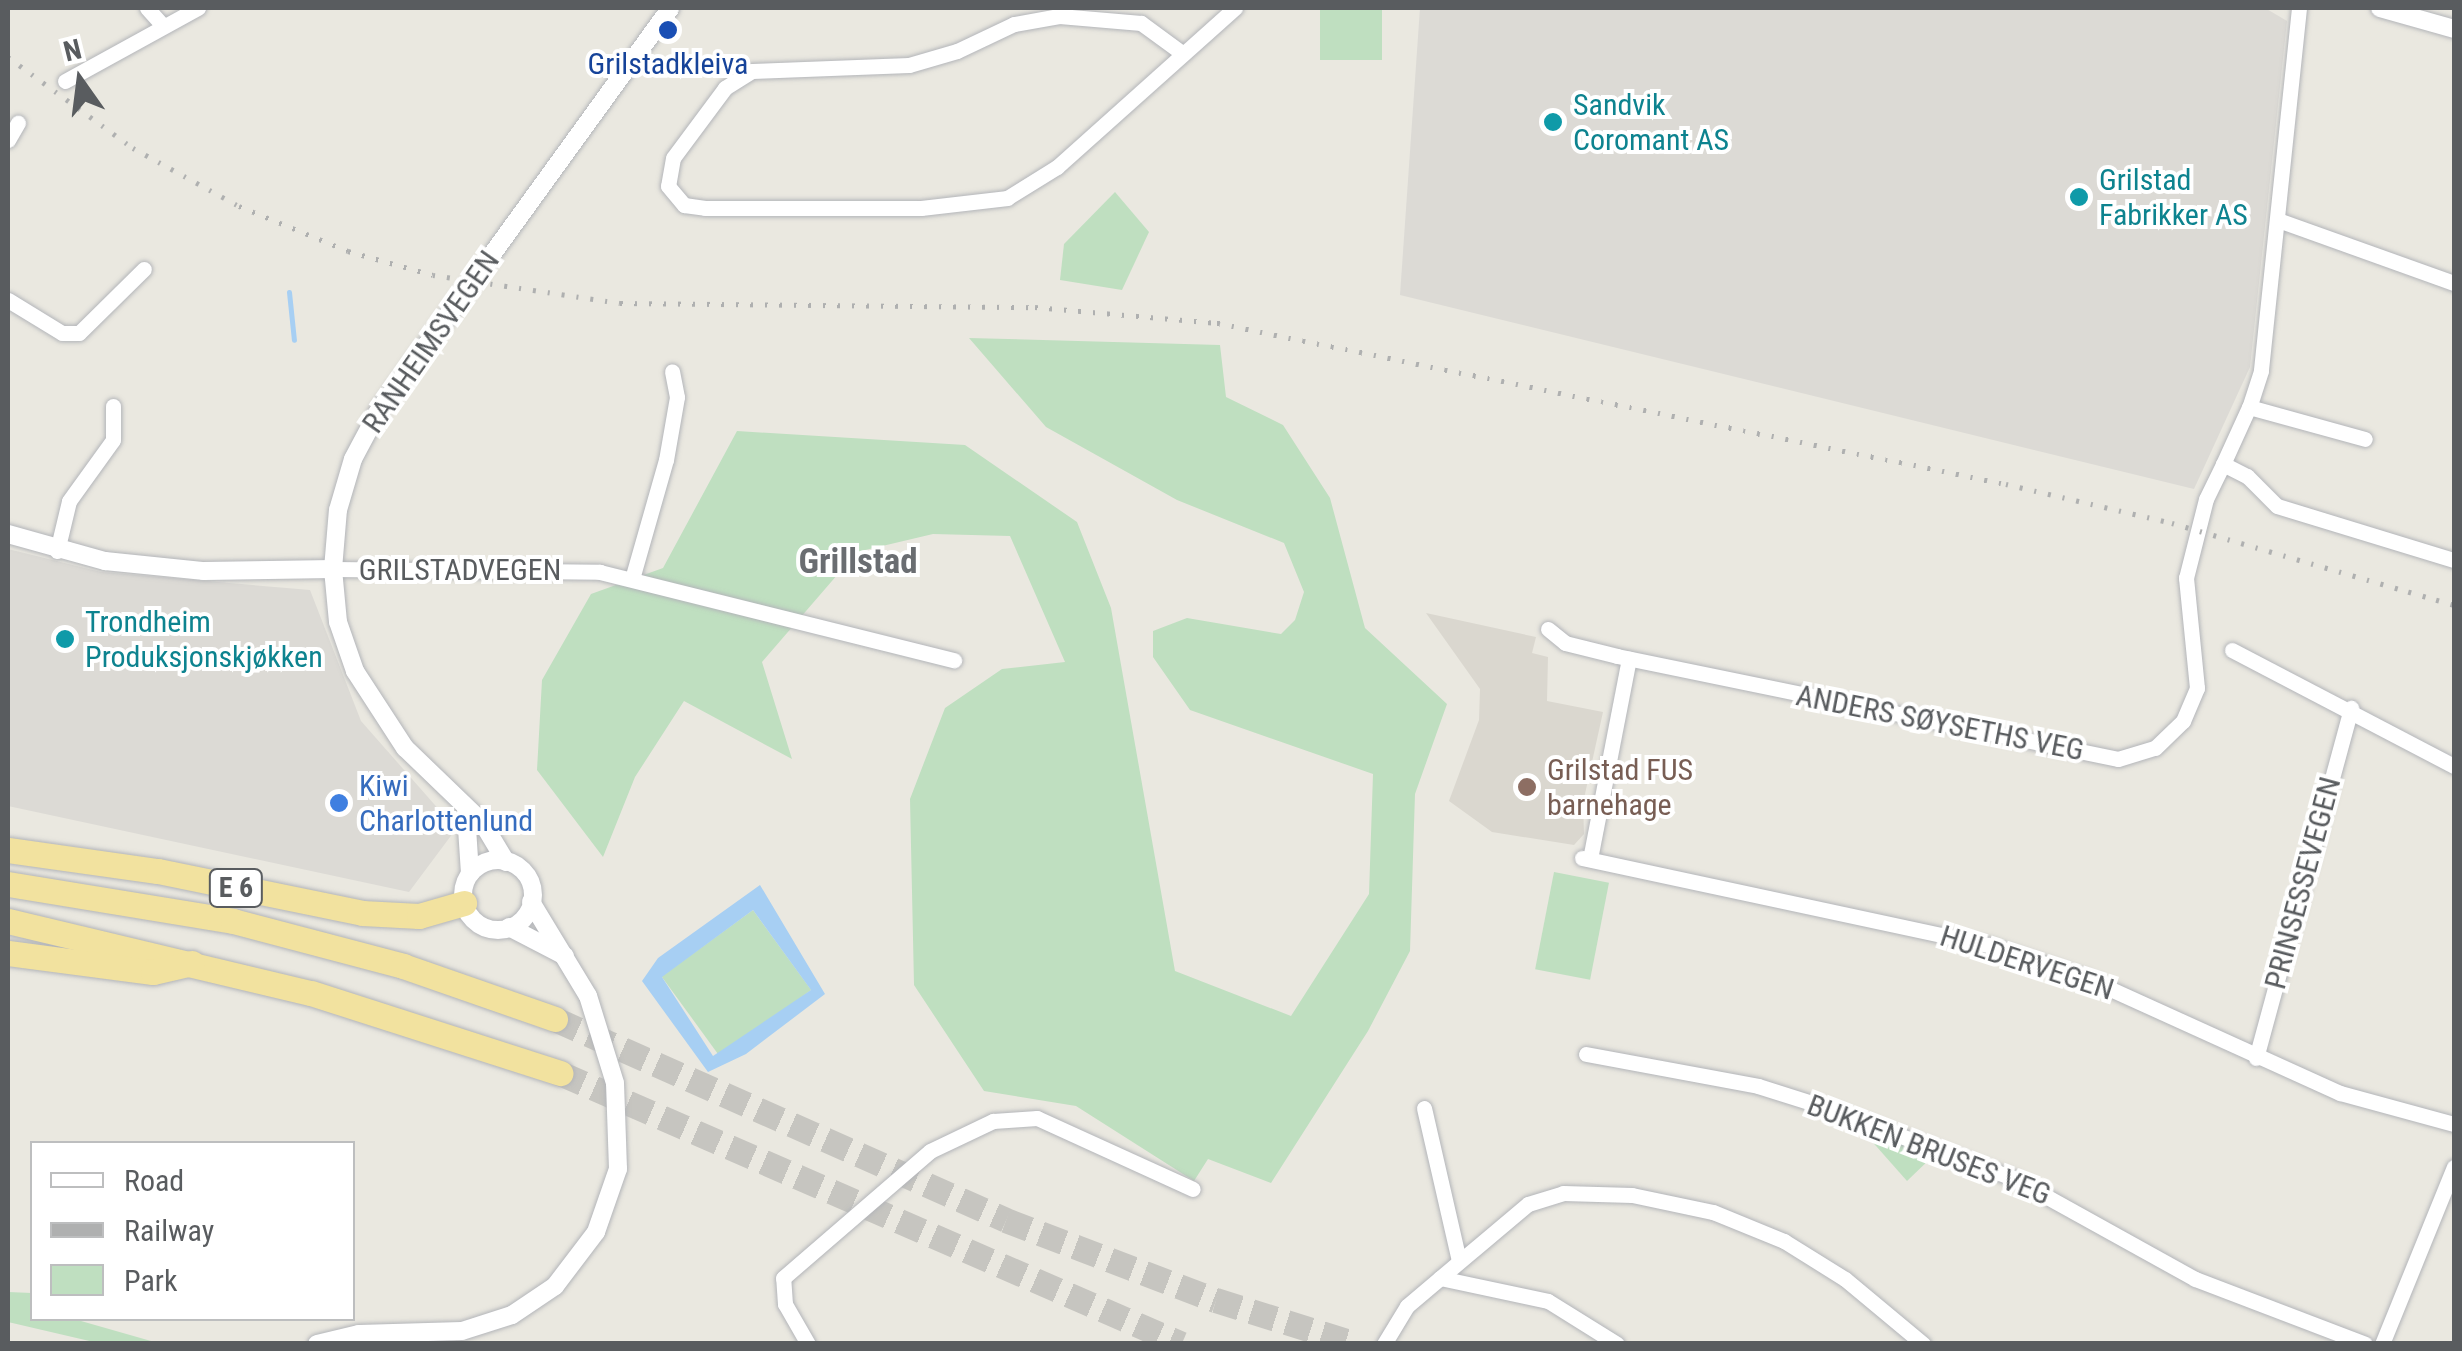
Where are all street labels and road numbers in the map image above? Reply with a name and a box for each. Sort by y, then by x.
street label: RANHEIMSVEGEN [355,244,507,440]
street label: GRILSTADVEGEN [359,552,561,588]
street label: ANDERS SØYSETHS VEG [1793,677,2087,769]
street label: PRINSESSEVEGEN [2257,773,2349,993]
road number: E 6 [208,865,264,911]
street label: HULDERVEGEN [1936,918,2118,1008]
street label: BUKKEN BRUSES VEG [1802,1087,2056,1213]

